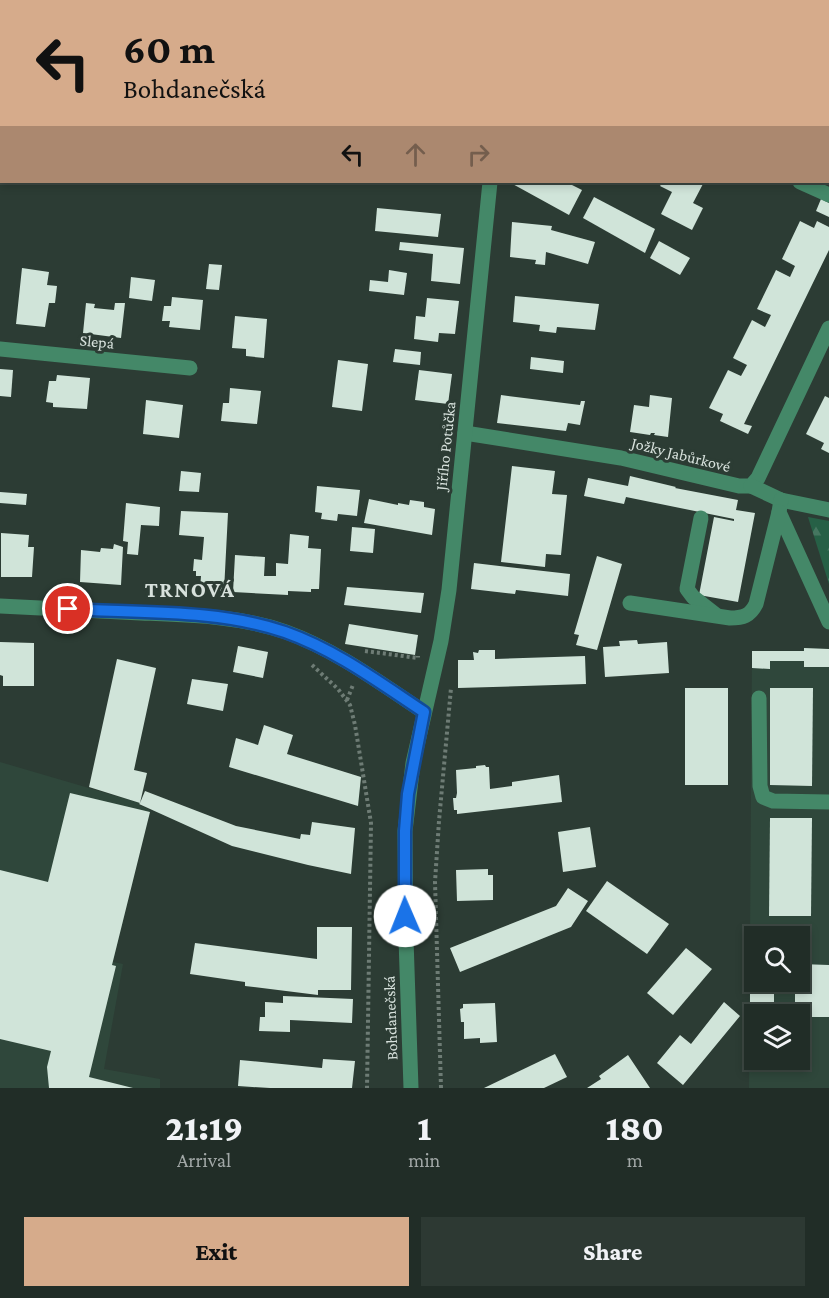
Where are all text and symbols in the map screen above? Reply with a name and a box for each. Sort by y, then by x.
icon: left [24,24,102,102]
text: 60 m [123,25,215,72]
text: Bohdanečská [123,74,266,104]
icon: left [336,138,369,171]
icon: ahead [399,138,432,171]
icon: right [462,138,495,171]
street label: Slepá [79,331,116,353]
street label: Jiřího Potůčka [432,400,460,493]
street label: Jožky Jabůrkové [627,433,732,476]
district label: TRNOVÁ [145,577,235,602]
pin [42,583,93,634]
icon: arrive [51,592,84,625]
position arrow [373,884,437,948]
map controls [744,926,810,1070]
button: search [744,926,810,992]
street label: Bohdanečská [381,975,400,1061]
button: layers [744,1004,810,1070]
text: 21:19 [165,1108,243,1148]
text: 1 [417,1108,431,1148]
text: 180 [606,1108,664,1148]
text: Arrival [177,1149,231,1171]
text: min [408,1149,440,1171]
text: m [627,1149,643,1171]
button: Exit [24,1217,409,1286]
button: Share [421,1217,805,1286]

